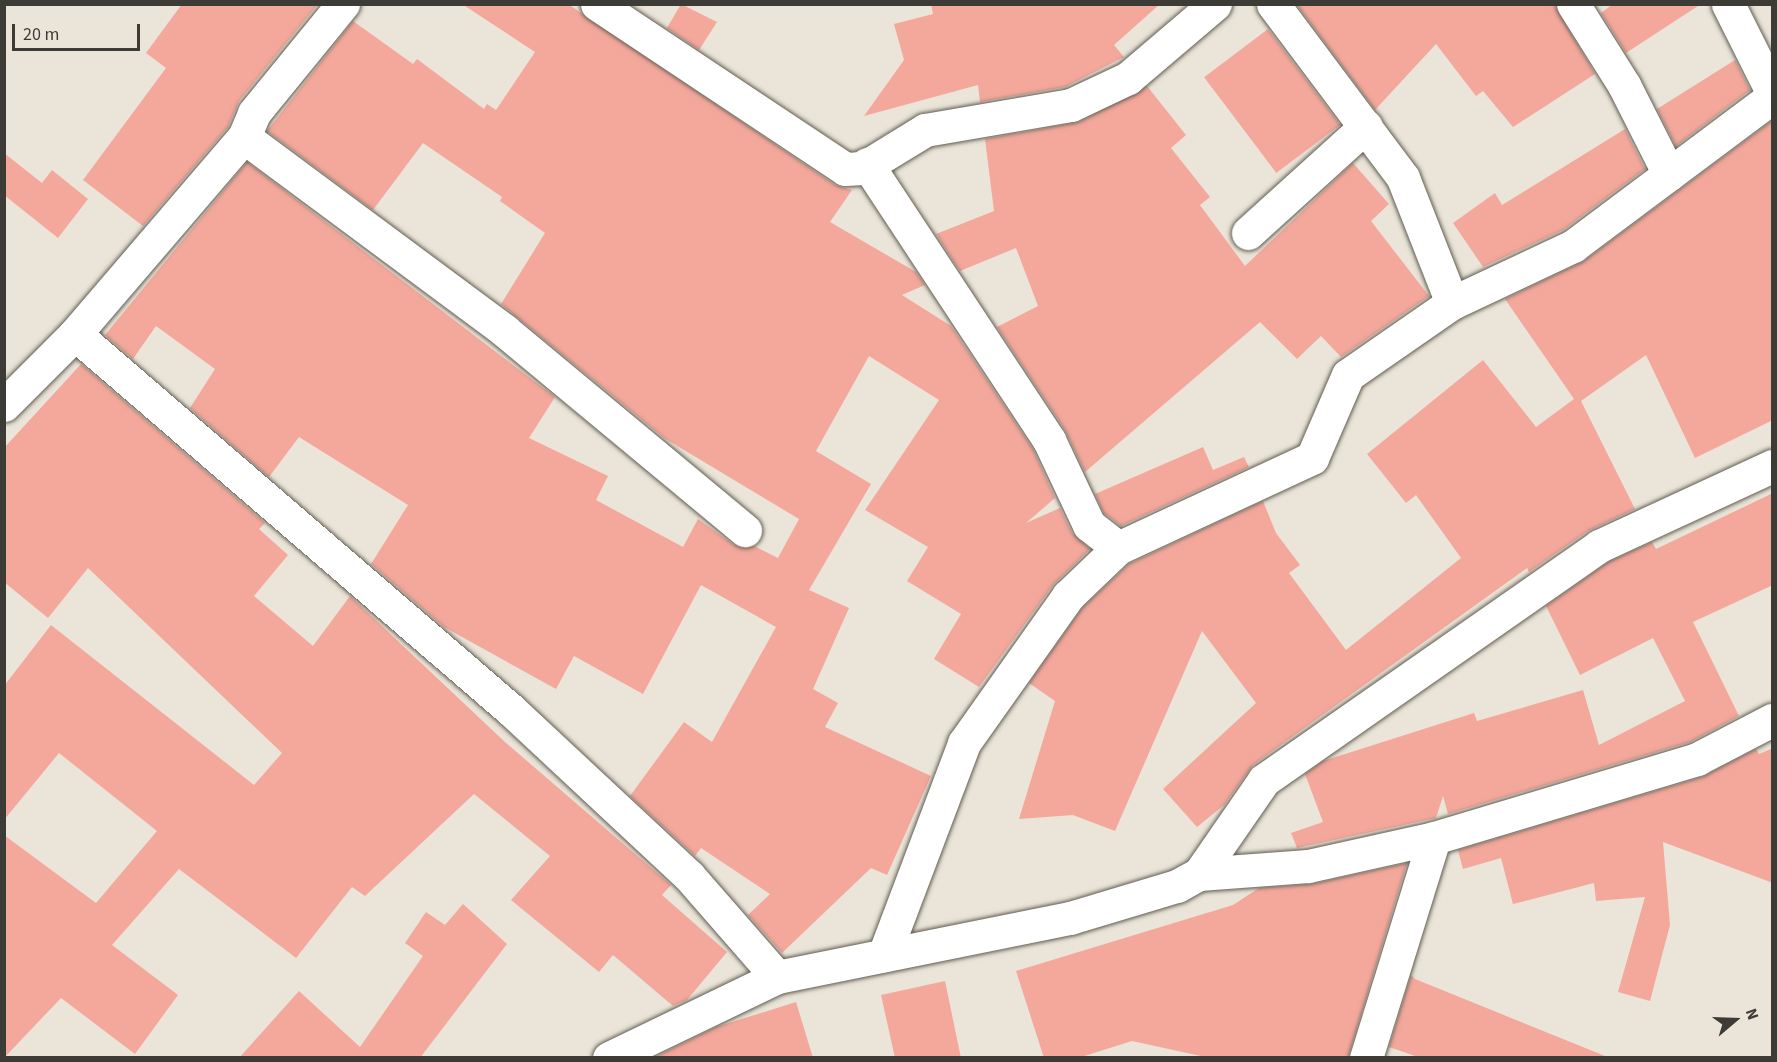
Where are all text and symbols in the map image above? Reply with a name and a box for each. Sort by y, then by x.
scale bar [15,12,142,50]
text: 20 m [23,22,59,47]
north arrow [1705,990,1765,1050]
text: N [1740,1006,1764,1023]

